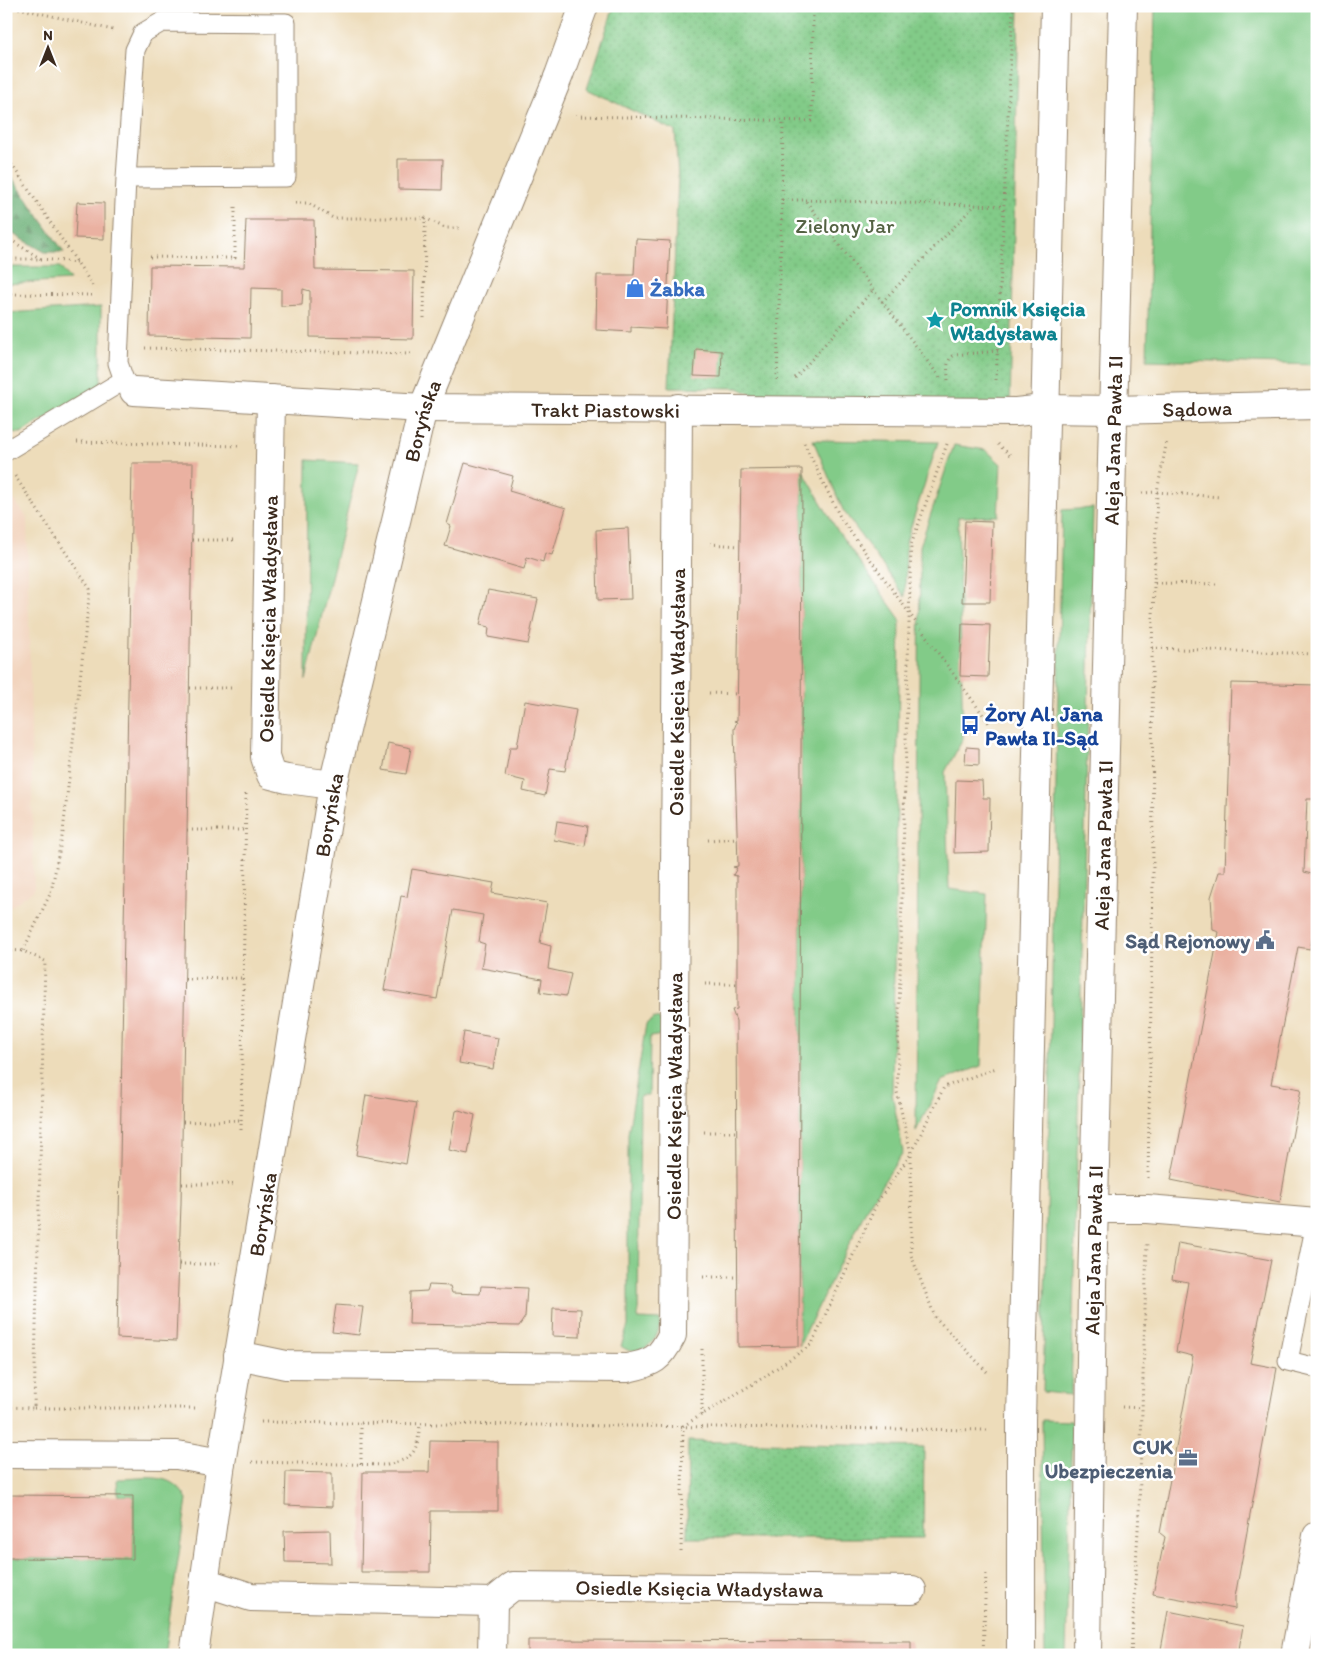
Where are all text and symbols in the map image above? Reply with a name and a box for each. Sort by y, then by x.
north arrow [22,22,72,72]
text: N [43,27,53,44]
park label: Zielony Jar [796,213,895,238]
place label: Żabka [650,276,706,301]
shop icon: Żabka [624,277,646,299]
place label: Pomnik Księcia Władysława [950,296,1086,346]
place icon: Pomnik Księcia Władysława [924,309,946,331]
street label: Aleja Jana Pawła II [1098,355,1127,526]
street label: Boryńska [398,376,446,465]
street label: Sądowa [1162,395,1232,421]
street label: Trakt Piastowski [531,396,680,422]
street label: Osiedle Księcia Władysława [253,495,283,743]
street label: Osiedle Księcia Władysława [663,568,689,816]
place label: Żory Al. Jana Pawła II-Sąd [985,701,1103,751]
bus stop icon: Żory Al. Jana Pawła II-Sąd [959,714,981,736]
street label: Aleja Jana Pawła II [1088,760,1117,931]
street label: Boryńska [309,770,348,859]
place label: Sąd Rejonowy [1125,928,1250,954]
public building icon: Sąd Rejonowy [1254,929,1276,951]
street label: Osiedle Księcia Władysława [660,972,687,1220]
street label: Aleja Jana Pawła II [1079,1165,1107,1335]
street label: Boryńska [243,1170,281,1258]
place label: CUK Ubezpieczenia [1044,1434,1174,1484]
office icon: CUK Ubezpieczenia [1177,1447,1199,1469]
street label: Osiedle Księcia Władysława [575,1574,824,1602]

